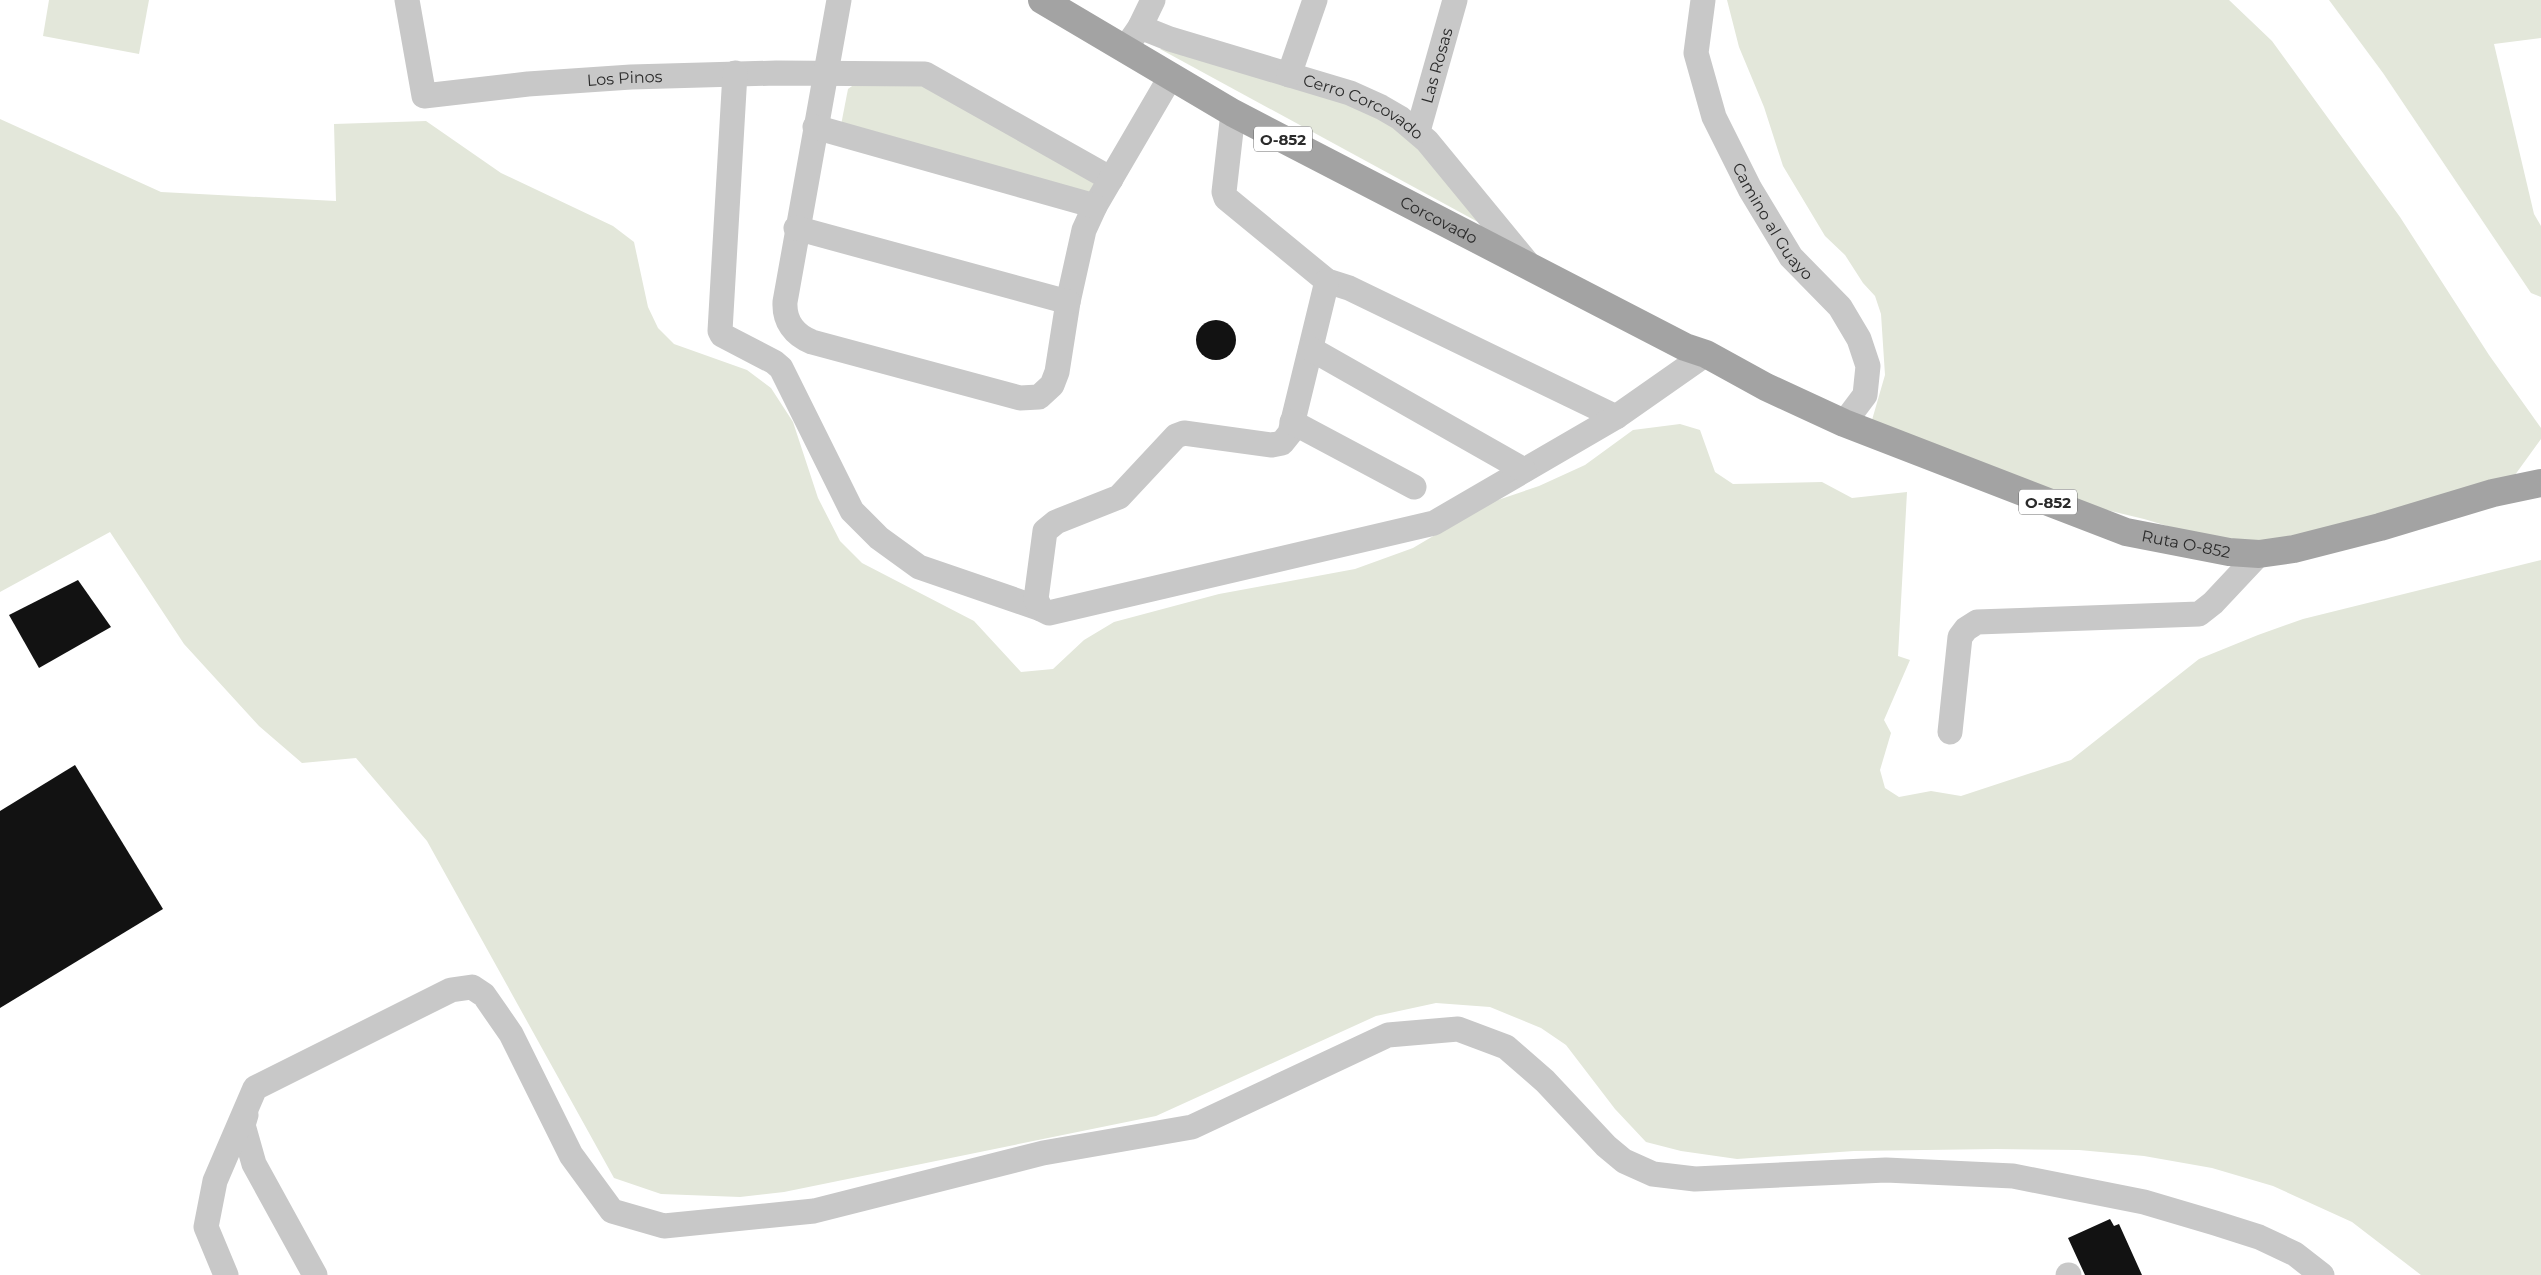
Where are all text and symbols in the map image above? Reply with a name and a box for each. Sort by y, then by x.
street label: Las Rosas [1417,25,1456,105]
street label: Los Pinos [586,67,663,89]
street label: Cerro Corcovado [1301,70,1427,143]
road number: O-852 [1254,126,1312,152]
street label: Camino al Guayo [1729,159,1817,284]
street label: Corcovado [1397,192,1481,248]
road number: O-852 [2019,490,2077,514]
street label: Ruta O-852 [2140,526,2232,562]

